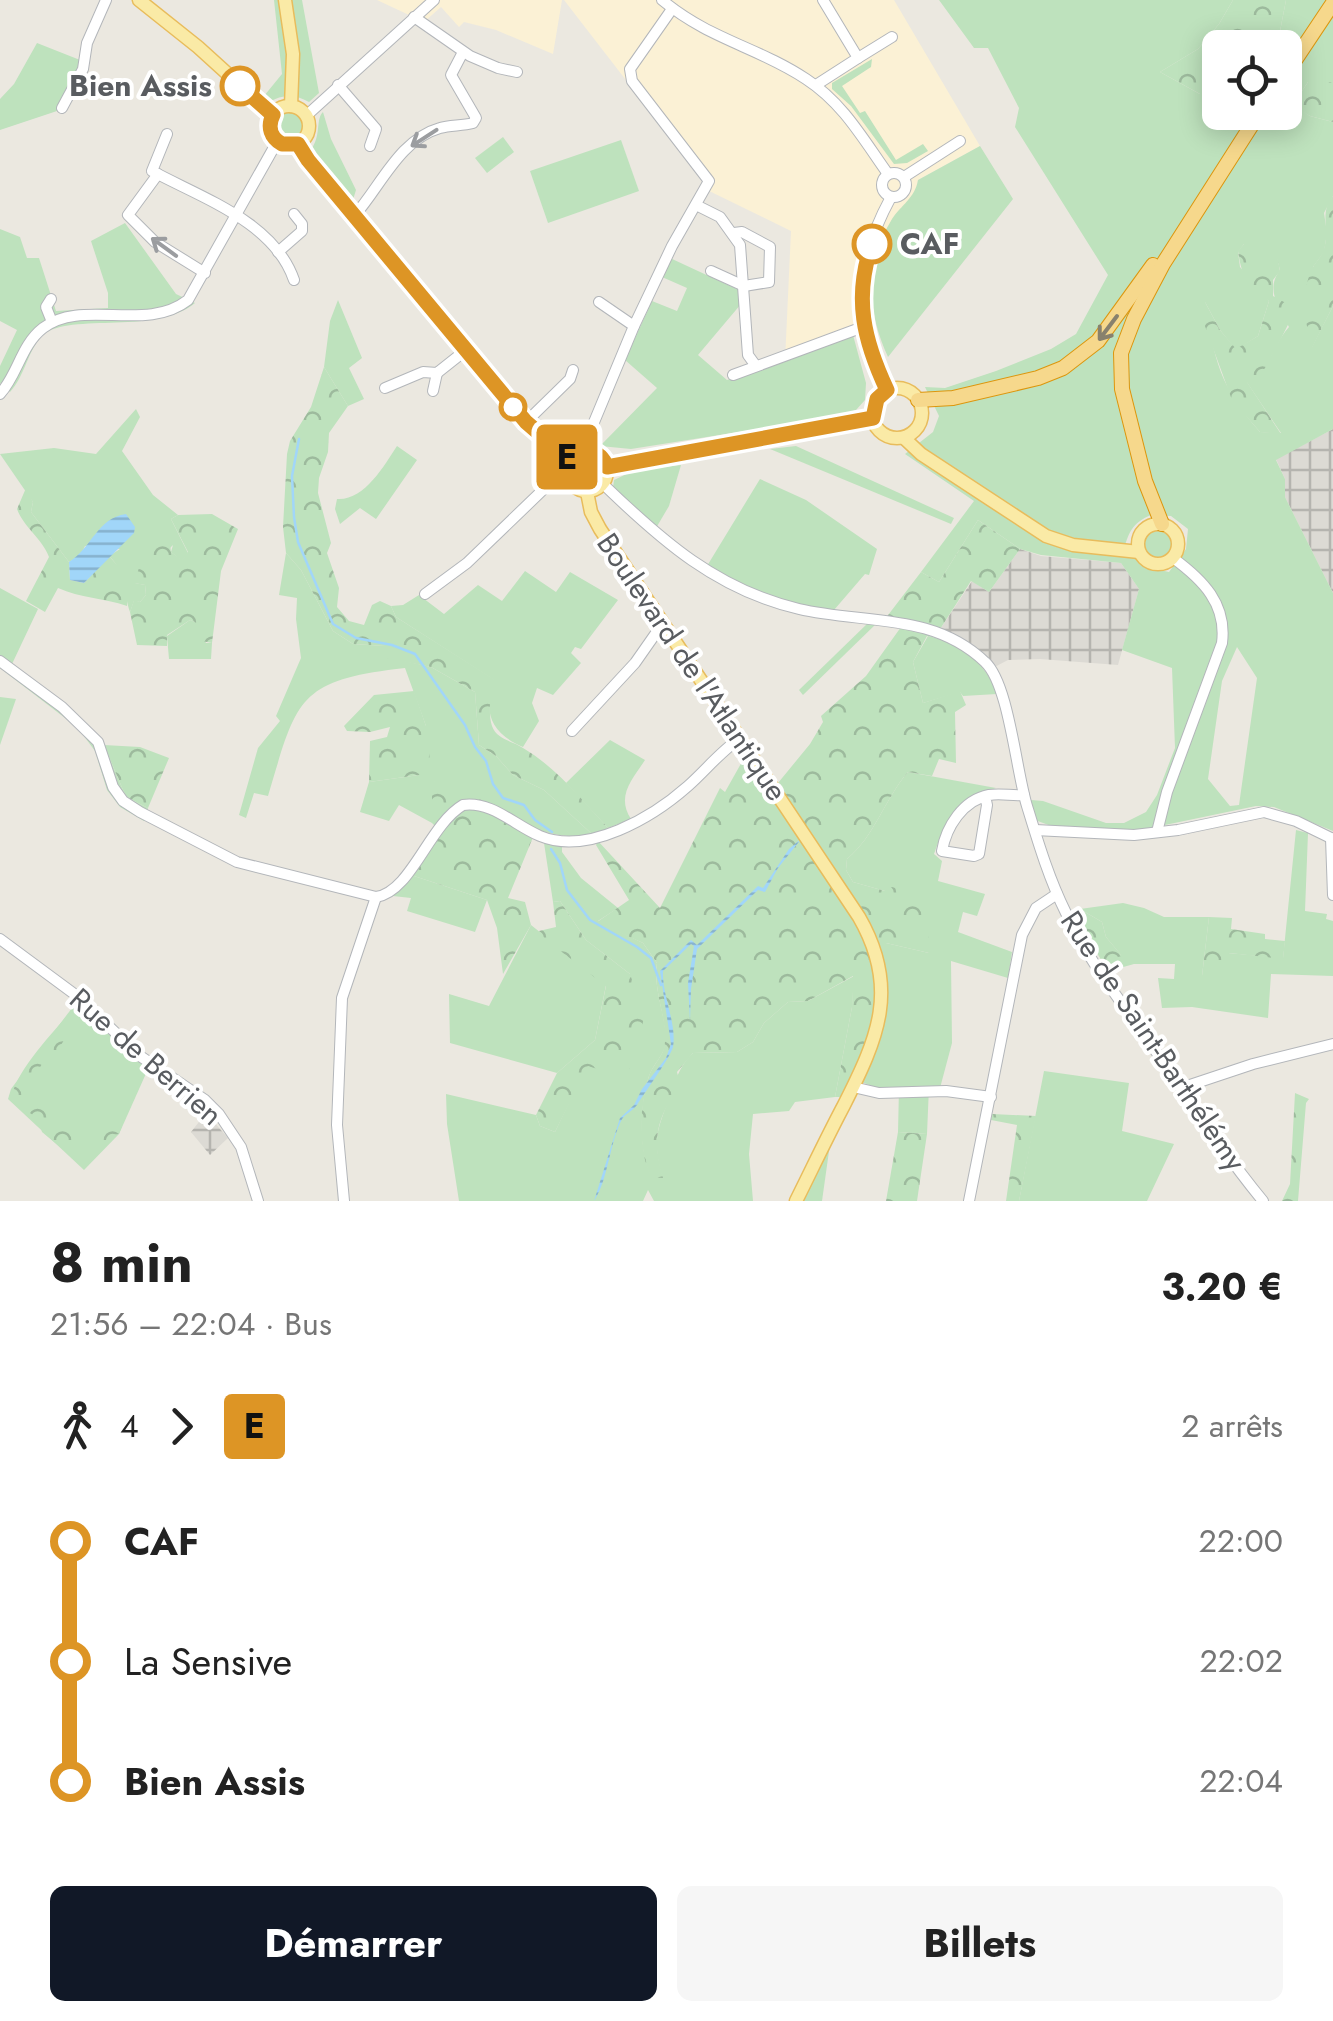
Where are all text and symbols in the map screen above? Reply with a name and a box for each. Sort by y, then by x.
map controls [1202,30,1302,130]
button: locate [1202,30,1302,130]
place label: Bien Assis [69,64,212,107]
marker: Bien Assis [221,67,259,105]
one-way arrow [411,127,439,148]
place label: CAF [900,222,959,265]
marker: CAF [853,225,891,263]
one-way arrow [151,237,178,258]
one-way arrow [1098,314,1119,341]
unlabelled marker [500,394,526,420]
line badge: E [534,424,600,490]
text: E [556,432,578,482]
street label: Boulevard de l'Atlantique [587,524,798,809]
street label: Rue de Saint-Barthélémy [1050,902,1257,1180]
street label: Rue de Berrien [60,978,232,1135]
text: 8 min [50,1223,193,1303]
text: 3.20 € [1161,1259,1283,1314]
text: 21:56 – 22:04 · Bus [50,1301,332,1347]
icon: walk [50,1399,105,1454]
icon: forward [154,1399,209,1454]
text: E [244,1401,265,1451]
text: 4 [120,1403,139,1449]
text: 2 arrêts [1181,1403,1283,1449]
text: CAF [124,1514,199,1569]
text: 22:00 [1199,1518,1283,1564]
text: La Sensive [124,1634,292,1689]
text: 22:02 [1200,1638,1283,1684]
text: Bien Assis [124,1754,305,1809]
text: 22:04 [1199,1758,1283,1804]
button: Démarrer [50,1886,657,2001]
button: Billets [677,1886,1283,2001]

